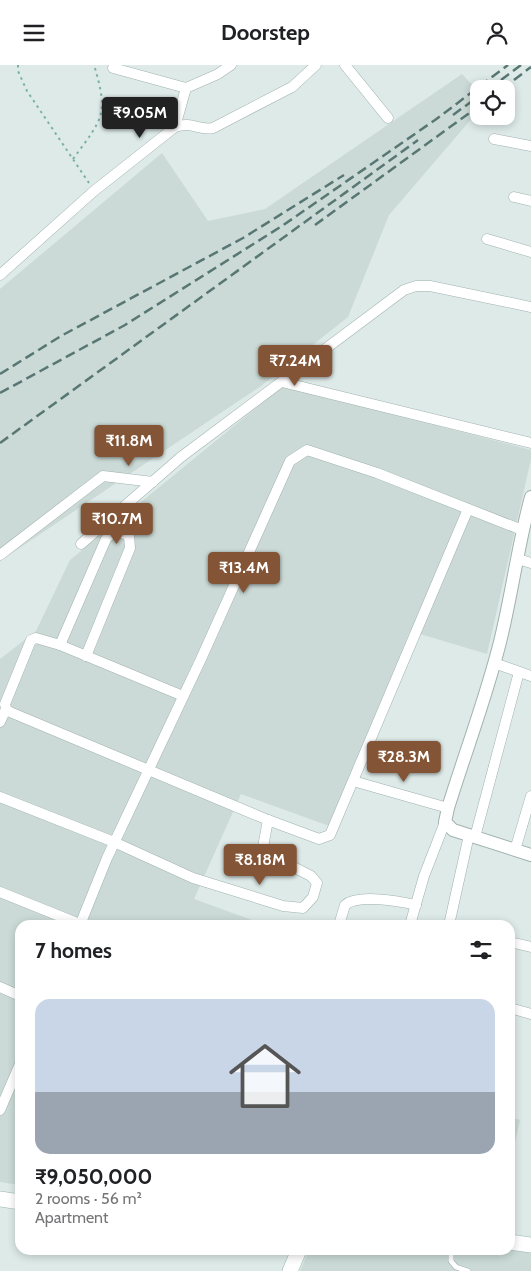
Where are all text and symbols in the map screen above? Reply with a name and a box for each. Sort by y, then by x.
icon: menu [20,19,48,47]
text: Doorstep [221,19,310,46]
icon: person [483,19,511,47]
map controls [470,80,515,125]
button: locate [470,80,515,125]
pin: ₹9.05M [99,97,181,139]
text: ₹9.05M [113,103,167,122]
pin: ₹7.24M [254,345,336,387]
text: ₹7.24M [269,351,321,370]
pin: ₹11.8M [88,425,170,467]
text: ₹11.8M [105,431,153,450]
pin: ₹10.7M [76,503,158,545]
text: ₹10.7M [92,509,142,528]
pin: ₹13.4M [203,551,285,594]
text: ₹13.4M [219,558,269,577]
pin: ₹28.3M [363,741,445,783]
text: ₹28.3M [378,747,430,766]
pin: ₹8.18M [219,843,301,886]
text: ₹8.18M [235,850,285,869]
icon: filters [467,936,495,964]
text: 7 homes [35,938,112,963]
icon: home [220,1031,310,1121]
text: ₹9,050,000 [35,1164,152,1189]
text: 2 rooms · 56 m² [35,1189,142,1208]
text: Apartment [35,1208,108,1227]

